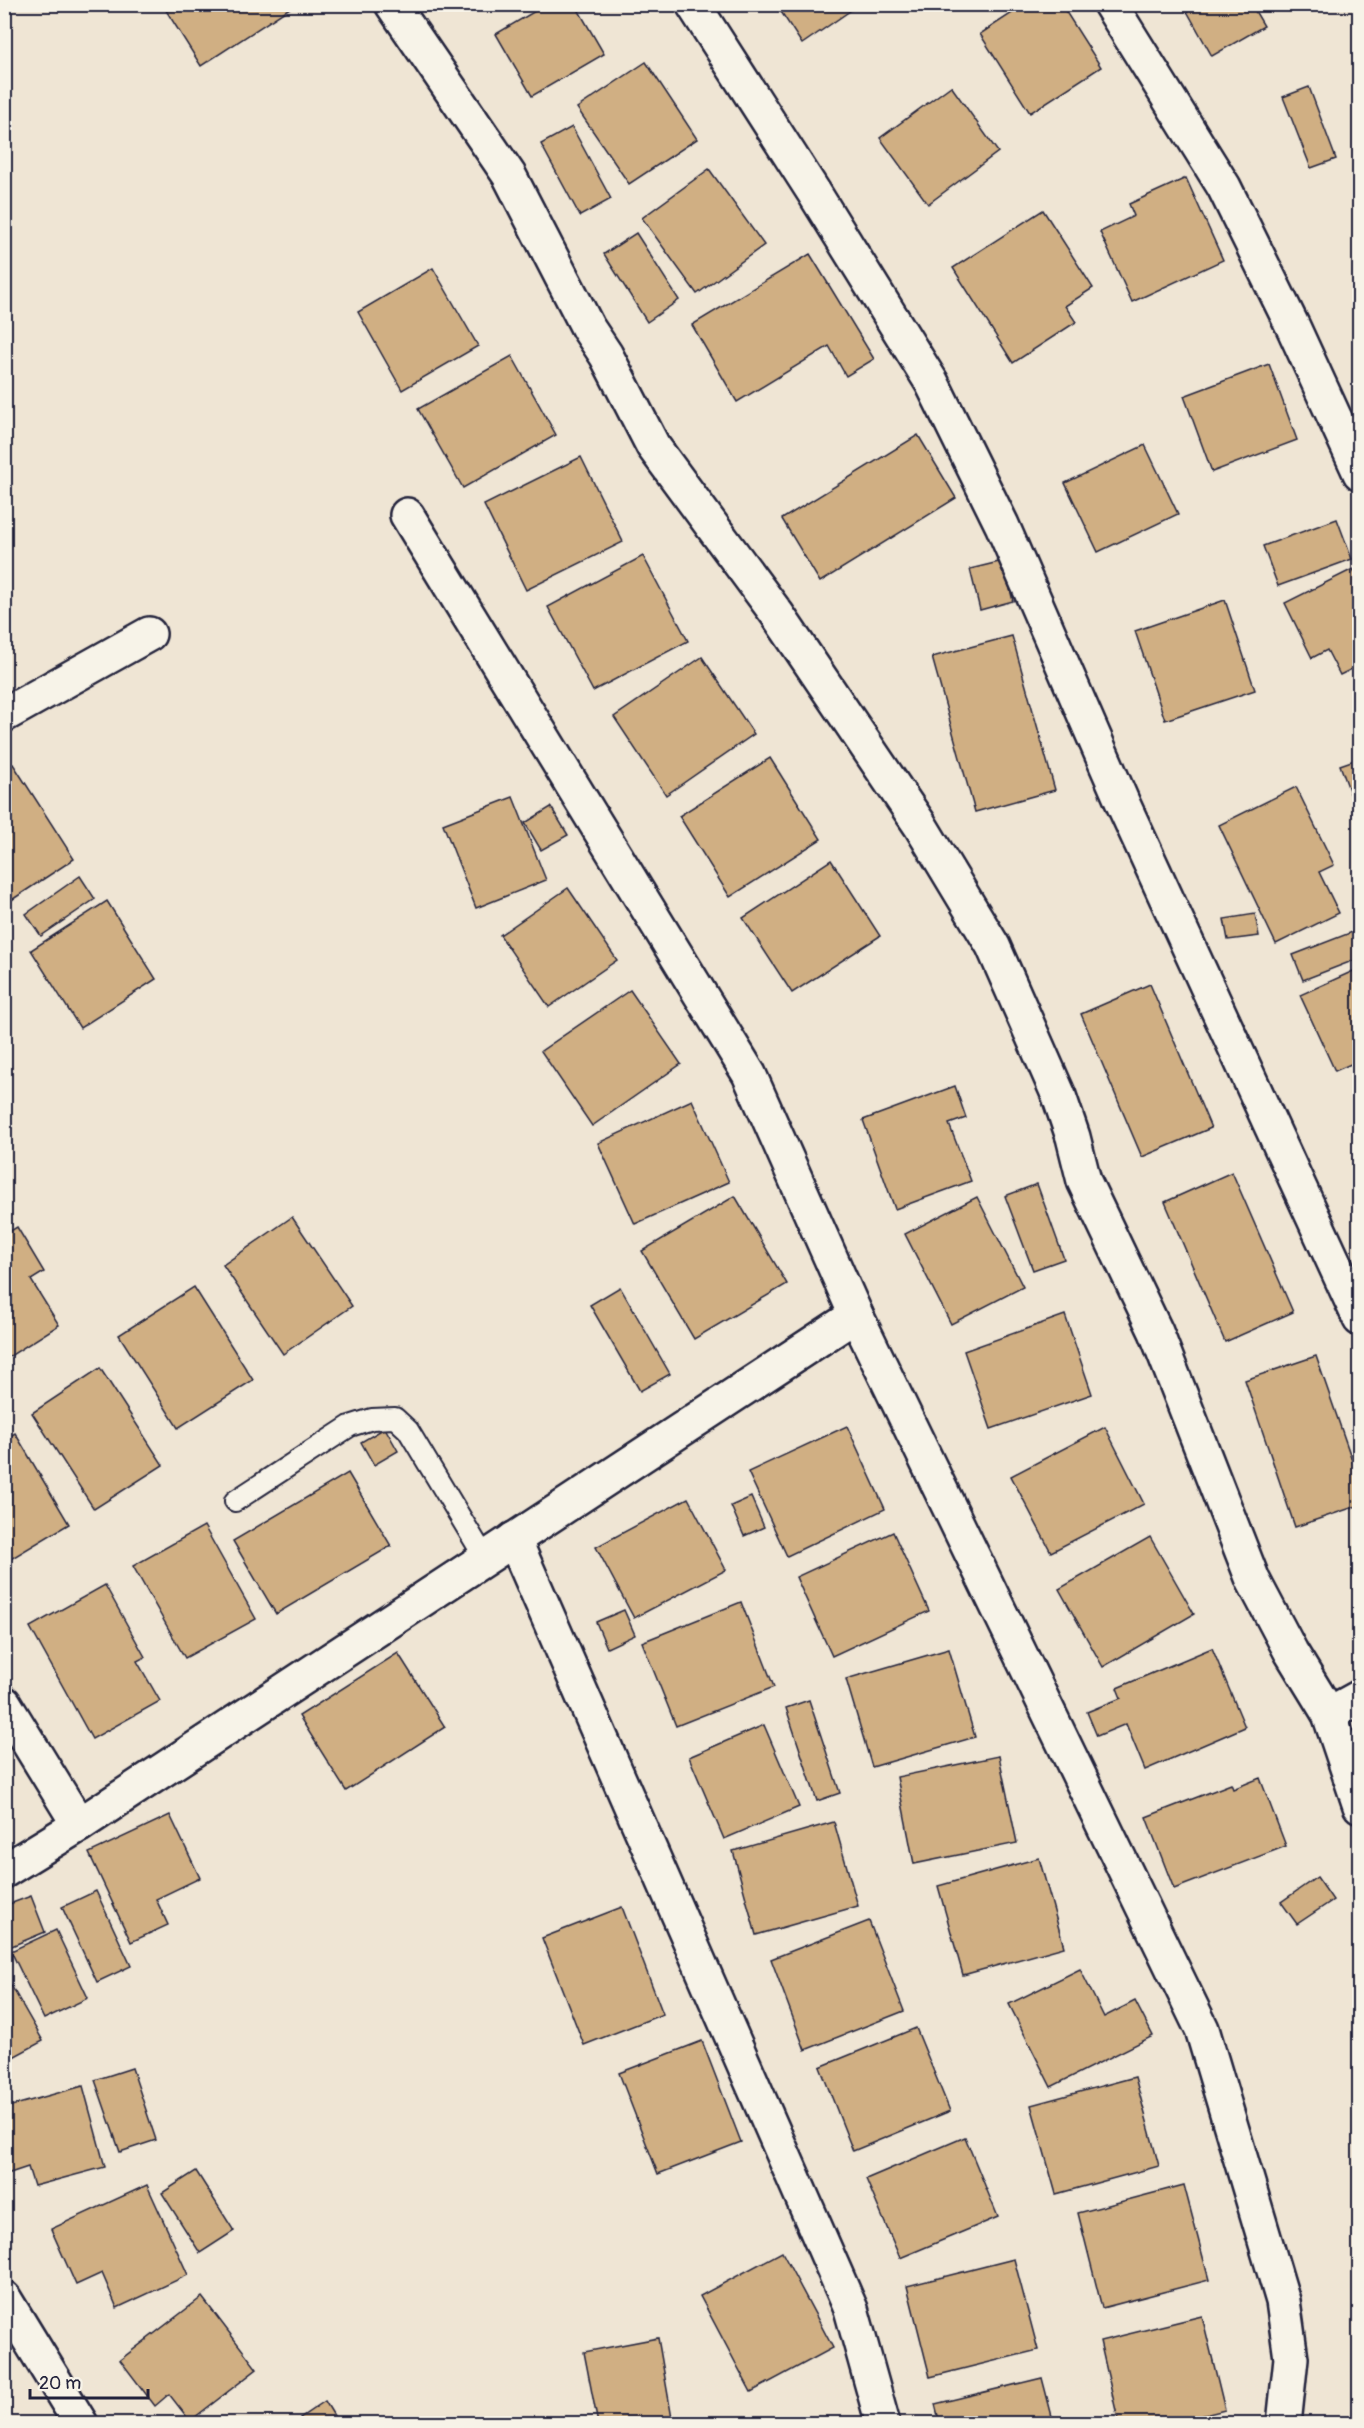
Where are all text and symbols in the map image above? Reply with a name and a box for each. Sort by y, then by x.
scale bar [30,2362,148,2400]
text: 20 m [39,2372,81,2395]

